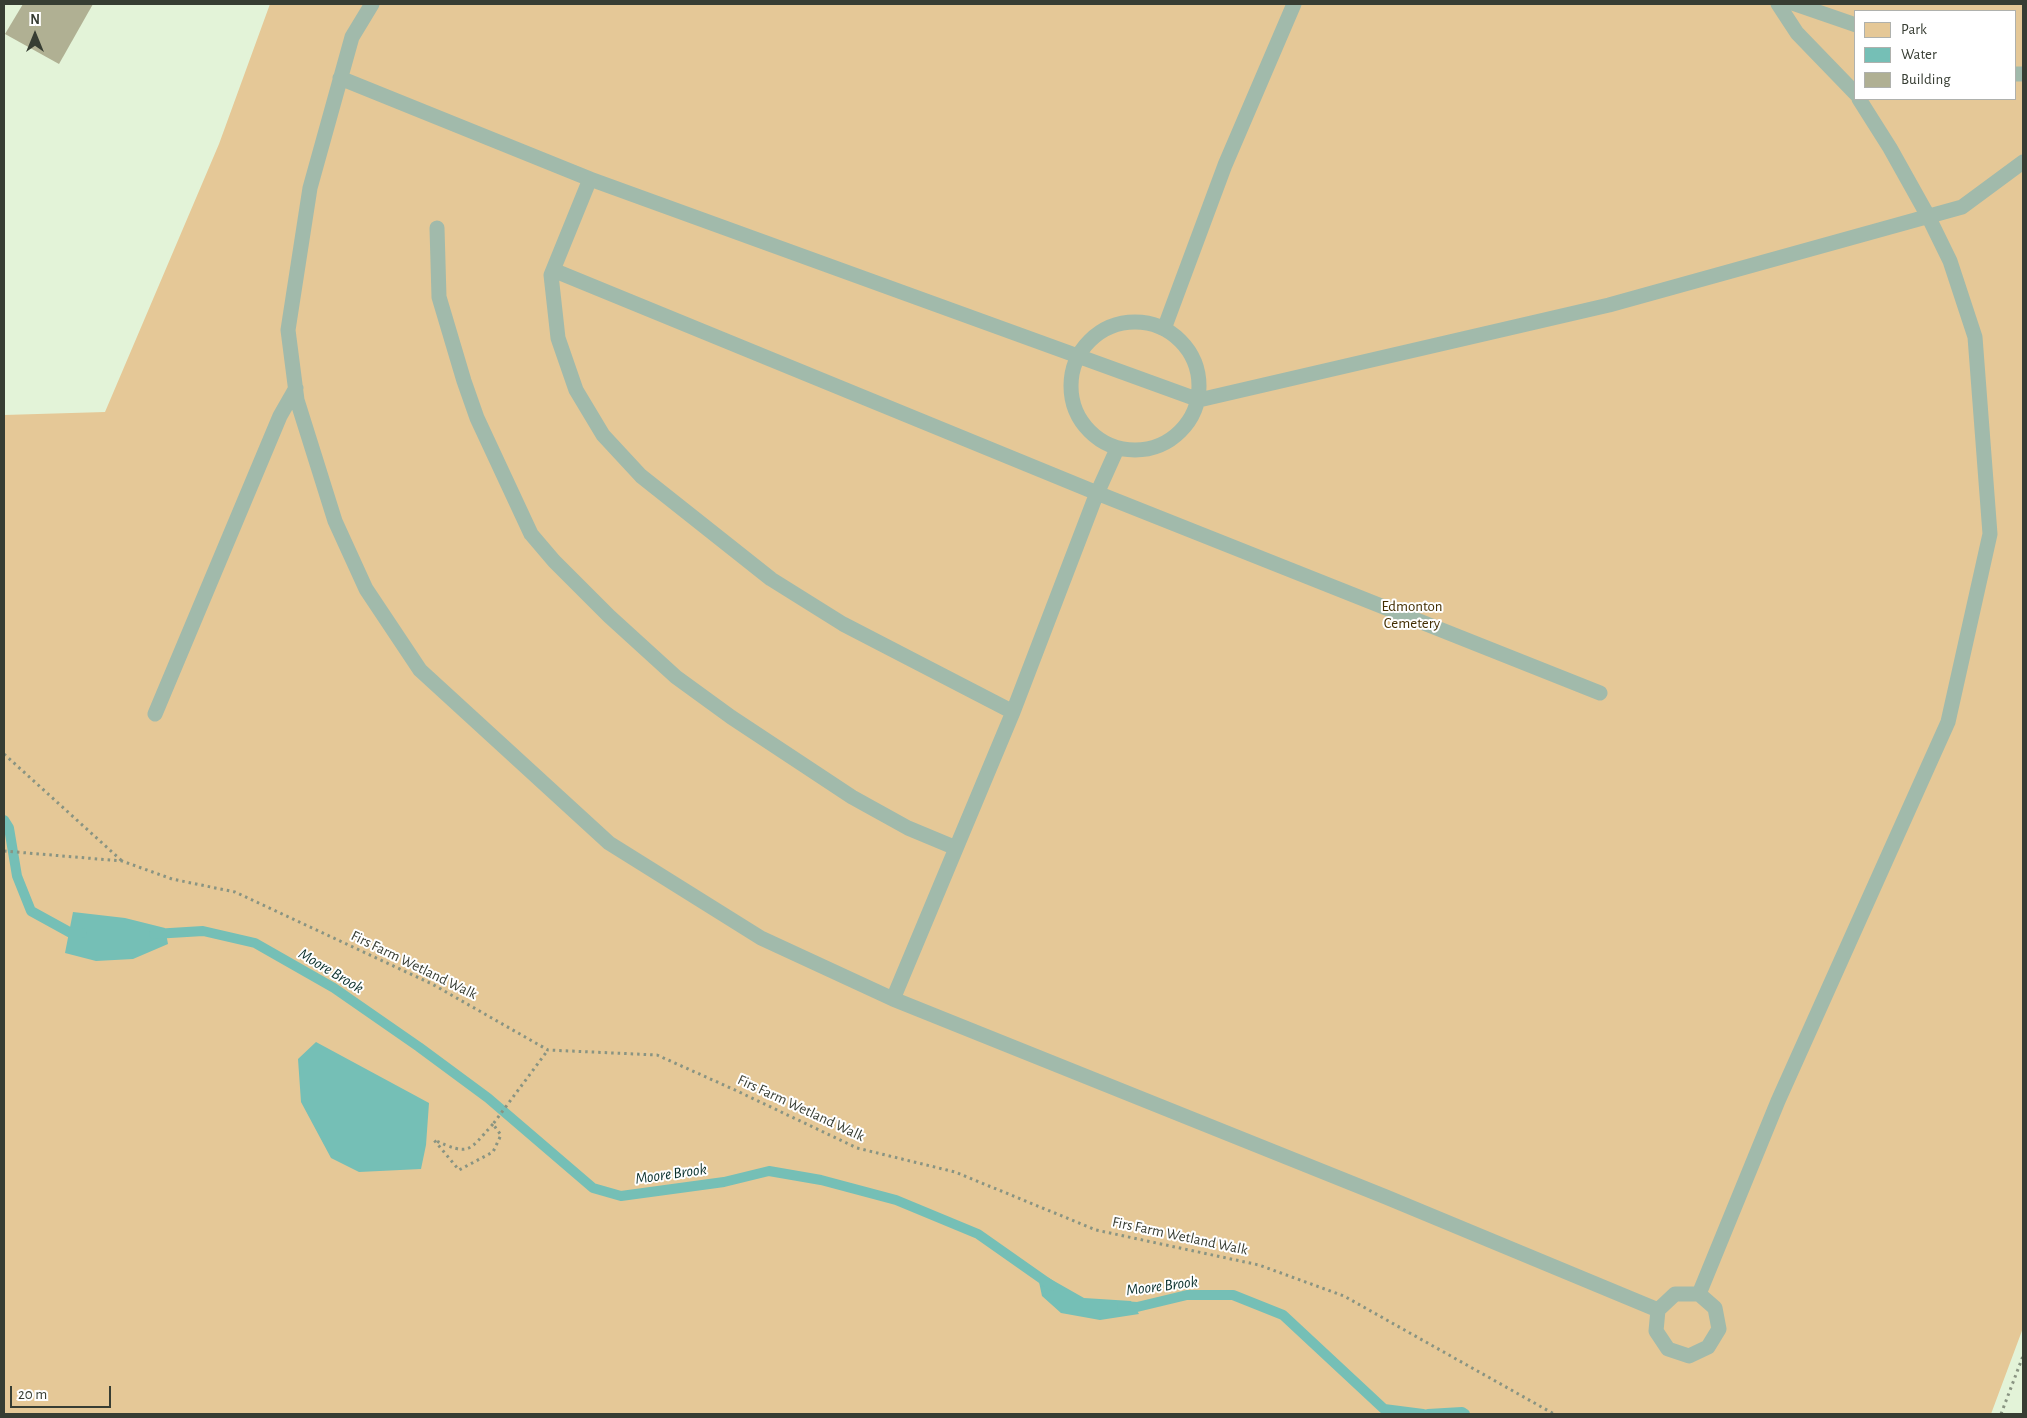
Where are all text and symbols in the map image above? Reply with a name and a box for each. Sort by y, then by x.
north arrow [10,10,60,60]
legend [1854,10,2017,100]
text: N [30,13,40,27]
text: Park [1901,22,1927,37]
text: Water [1901,47,1937,62]
text: Building [1901,72,1951,87]
park label: Edmonton Cemetery [1381,597,1443,632]
street label: Firs Farm Wetland Walk [348,927,480,1003]
water label: Moore Brook [295,944,367,998]
street label: Firs Farm Wetland Walk [735,1071,867,1145]
water label: Moore Brook [634,1159,708,1189]
street label: Firs Farm Wetland Walk [1111,1213,1249,1259]
water label: Moore Brook [1125,1272,1199,1300]
scale bar [12,1376,114,1408]
text: 20 m [18,1387,47,1402]

